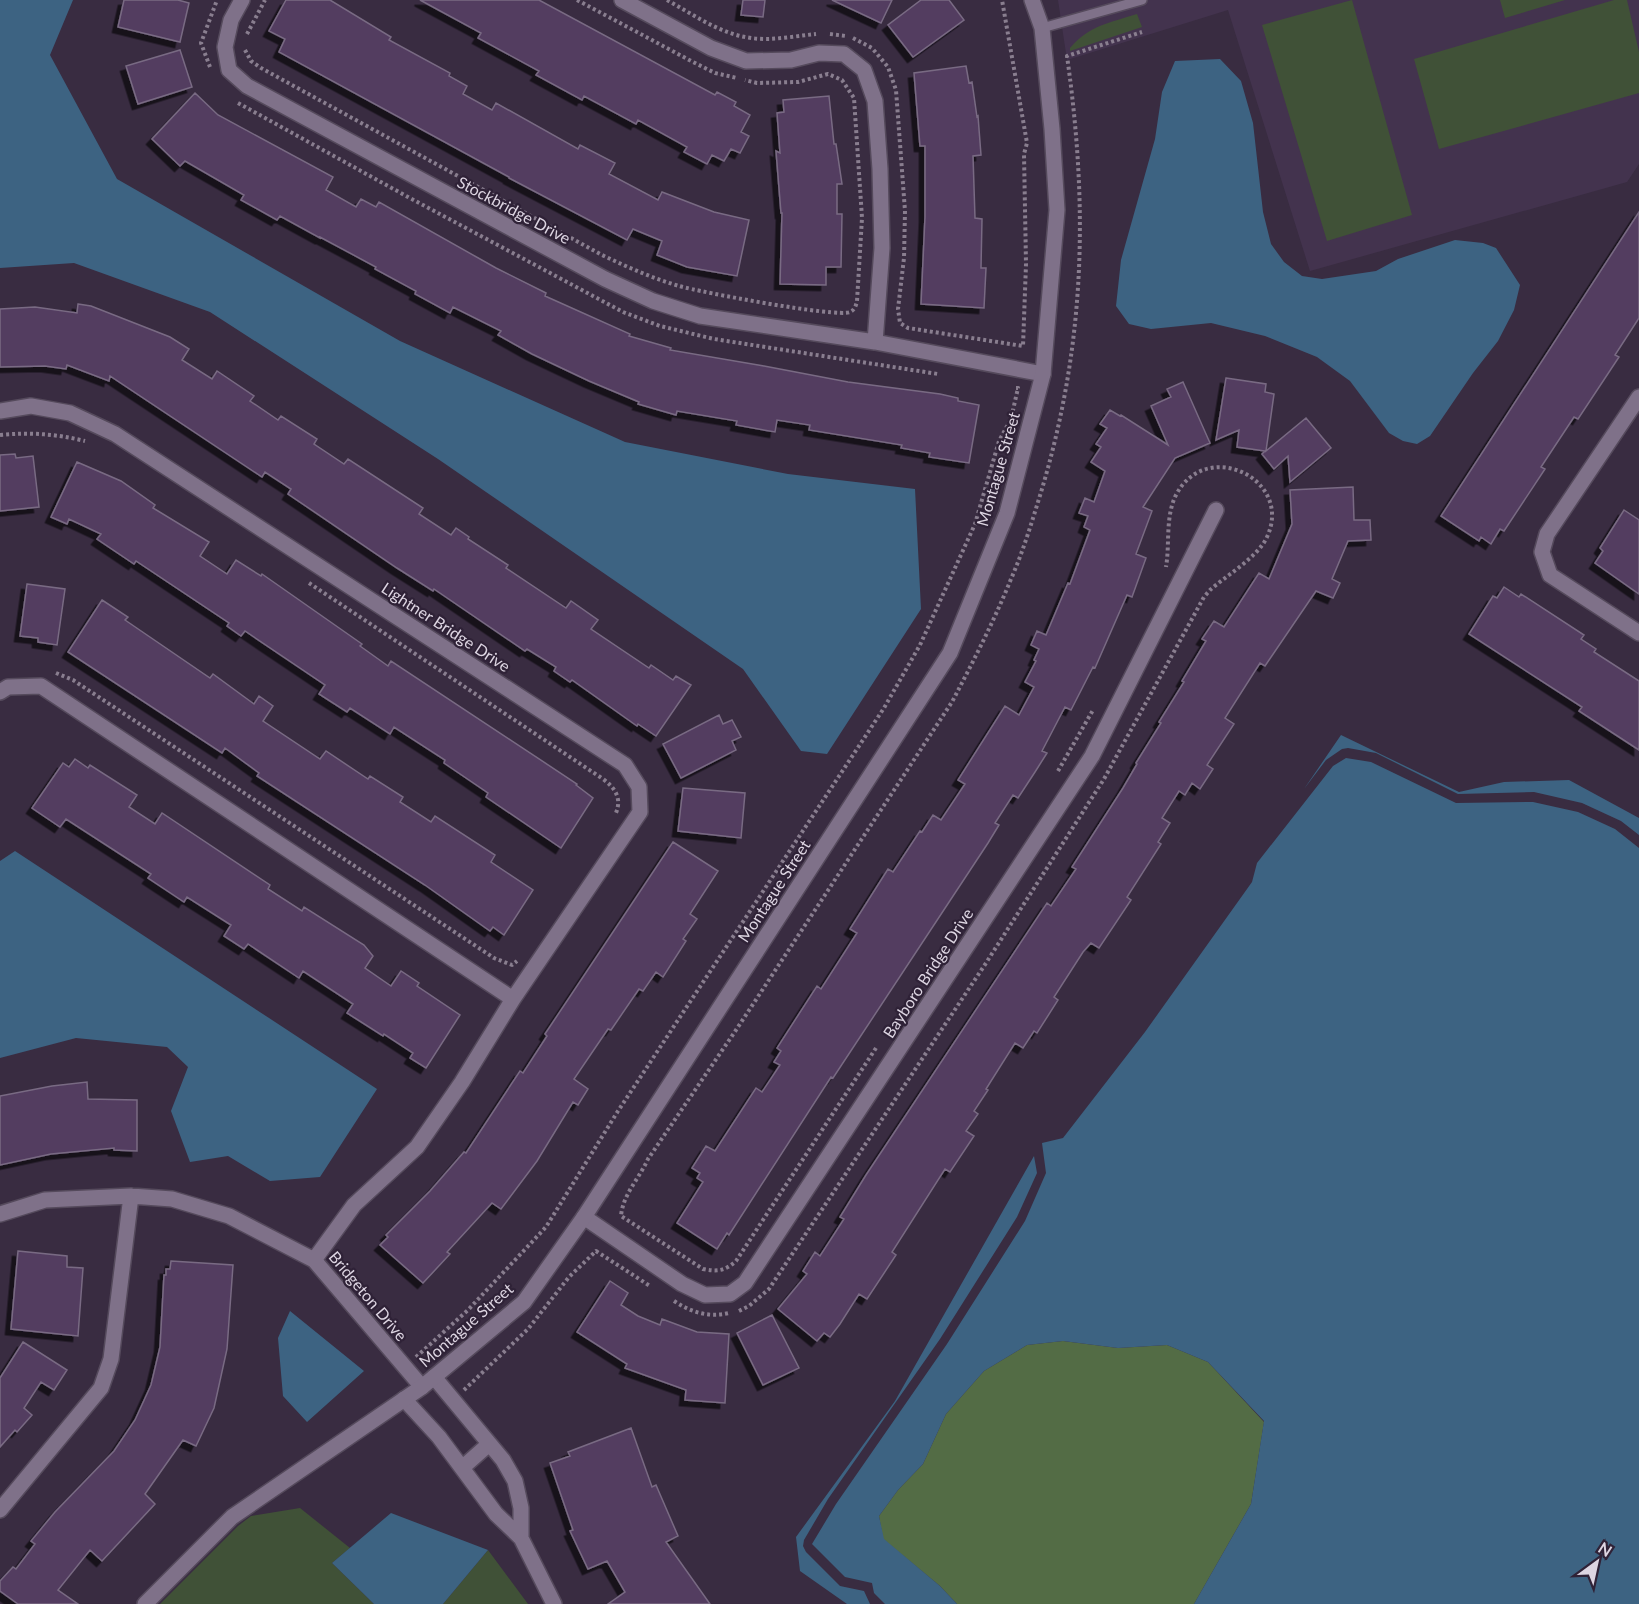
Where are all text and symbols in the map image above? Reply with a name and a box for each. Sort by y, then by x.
street label: Stockbridge Drive [454,172,574,247]
street label: Montague Street [972,409,1023,528]
street label: Lightner Bridge Drive [378,578,514,675]
street label: Montague Street [733,836,814,945]
street label: Bayboro Bridge Drive [879,904,977,1041]
street label: Bridgeton Drive [325,1247,411,1344]
street label: Montague Street [415,1279,517,1371]
north arrow [1567,1532,1627,1592]
text: N [1595,1538,1616,1560]

